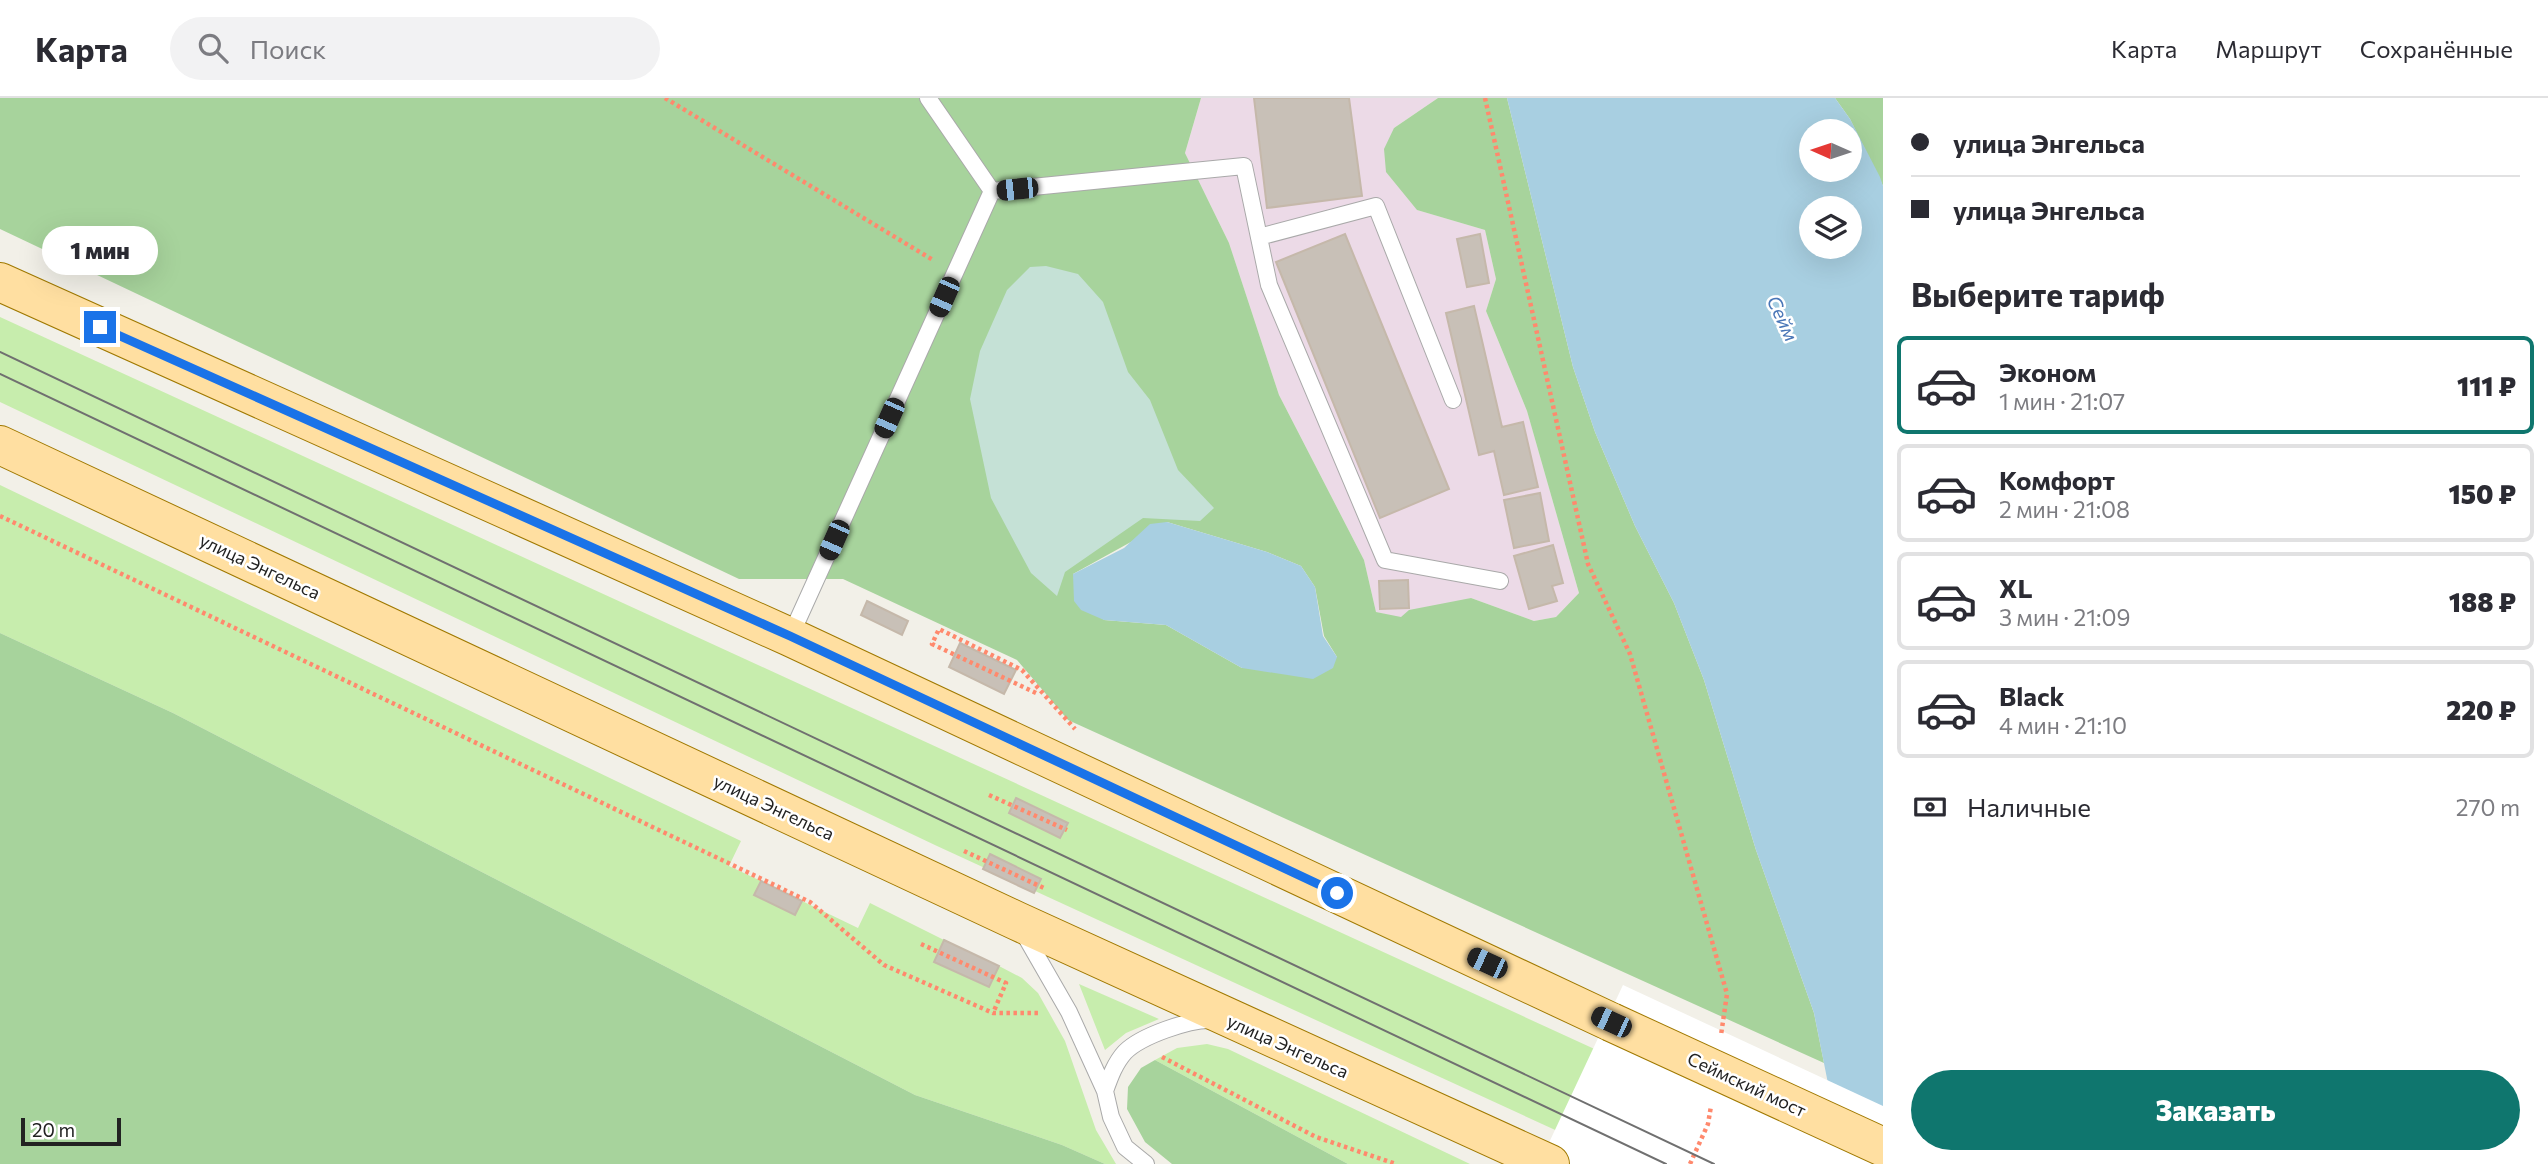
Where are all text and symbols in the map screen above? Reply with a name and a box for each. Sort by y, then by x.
search box [170,17,660,80]
text: Карта [35,28,128,69]
icon: search [194,29,232,67]
text: Поиск [250,33,326,64]
text: Карта [2111,34,2177,63]
text: Маршрут [2215,34,2322,63]
text: Сохранённые [2360,34,2513,63]
north arrow [1799,119,1862,182]
map controls [1799,119,1862,259]
text: улица Энгельса [1953,127,2145,158]
car [996,176,1039,202]
text: улица Энгельса [1953,194,2145,225]
button: layers [1799,196,1862,259]
callout: 1 мин [42,226,158,274]
text: 1 мин [70,236,130,264]
car [926,274,963,320]
text: Выберите тариф [1911,274,2165,314]
water label: Сейм [1763,292,1803,344]
route end [84,311,116,343]
icon: car [1915,354,1978,417]
text: Эконом [1999,356,2096,387]
text: 111 ₽ [2457,370,2516,401]
text: 1 мин · 21:07 [1999,387,2125,415]
car [871,395,908,441]
icon: car [1915,462,1978,525]
text: Комфорт [1999,464,2115,495]
text: 150 ₽ [2449,478,2516,509]
text: 2 мин · 21:08 [1999,495,2130,523]
car [816,517,853,563]
street label: улица Энгельса [196,528,324,604]
icon: car [1915,570,1978,633]
text: XL [1999,572,2033,603]
text: 188 ₽ [2449,586,2516,617]
text: 3 мин · 21:09 [1999,603,2130,631]
icon: car [1915,678,1978,741]
text: Black [1999,680,2065,711]
text: 220 ₽ [2446,694,2516,725]
text: 4 мин · 21:10 [1999,711,2127,739]
street label: улица Энгельса [710,769,838,845]
icon: cash [1911,788,1949,826]
text: Наличные [1967,791,2091,822]
text: 270 m [2456,793,2520,821]
route start [1321,877,1353,909]
car [1464,945,1511,981]
car [1588,1004,1635,1040]
street label: улица Энгельса [1224,1009,1352,1083]
street label: Сеймский мост [1684,1047,1810,1121]
button: Заказать [1911,1070,2520,1150]
scale bar [21,1115,121,1147]
text: 20 m [32,1118,75,1141]

